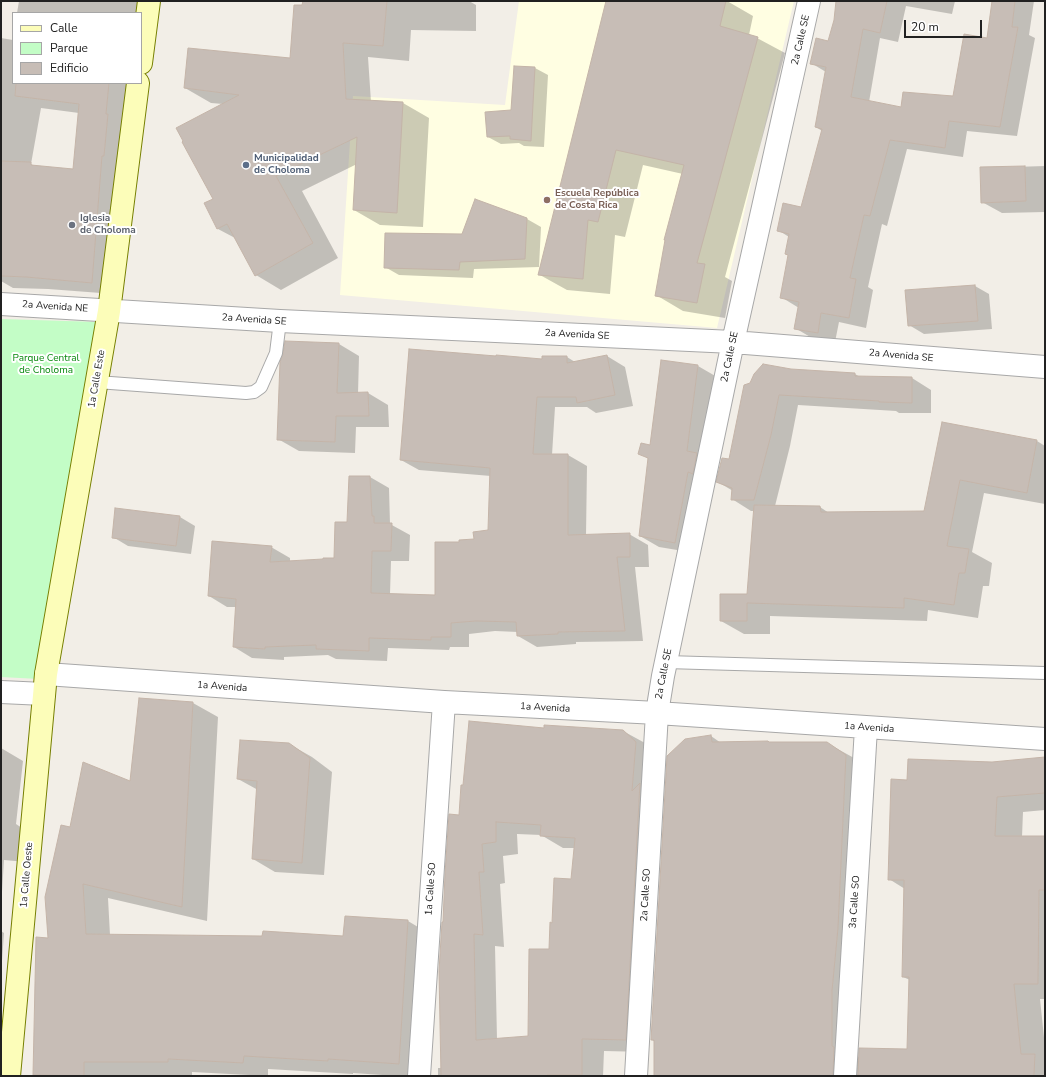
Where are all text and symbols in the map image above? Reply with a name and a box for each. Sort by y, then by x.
legend [12,12,142,84]
scale bar [906,12,984,38]
street label: 2a Calle SE [789,14,813,66]
text: 20 m [911,19,939,35]
text: Calle [50,20,78,36]
text: Parque [50,40,88,56]
text: Edificio [50,60,88,76]
place label: Municipalidad de Choloma [254,153,319,176]
marker: Municipalidad de Choloma [241,160,251,170]
place label: Escuela República de Costa Rica [555,188,639,212]
marker: Escuela República de Costa Rica [542,195,552,205]
place label: Iglesia de Choloma [80,213,136,236]
marker: Iglesia de Choloma [67,220,77,230]
street label: 2a Avenida NE [22,299,88,315]
street label: 2a Avenida SE [221,312,287,328]
street label: 2a Avenida SE [544,327,610,343]
street label: 2a Calle SE [719,331,741,383]
street label: 2a Avenida SE [868,347,934,365]
street label: 1a Calle Este [86,349,108,409]
park label: Parque Central de Choloma [13,353,79,376]
street label: 2a Calle SE [653,648,675,700]
street label: 1a Avenida [196,679,248,695]
street label: 1a Avenida [520,701,570,715]
street label: 1a Avenida [843,720,895,736]
street label: 1a Calle Oeste [18,842,36,908]
street label: 1a Calle SO [423,862,439,916]
street label: 2a Calle SO [639,868,653,922]
street label: 3a Calle SO [847,875,863,929]

